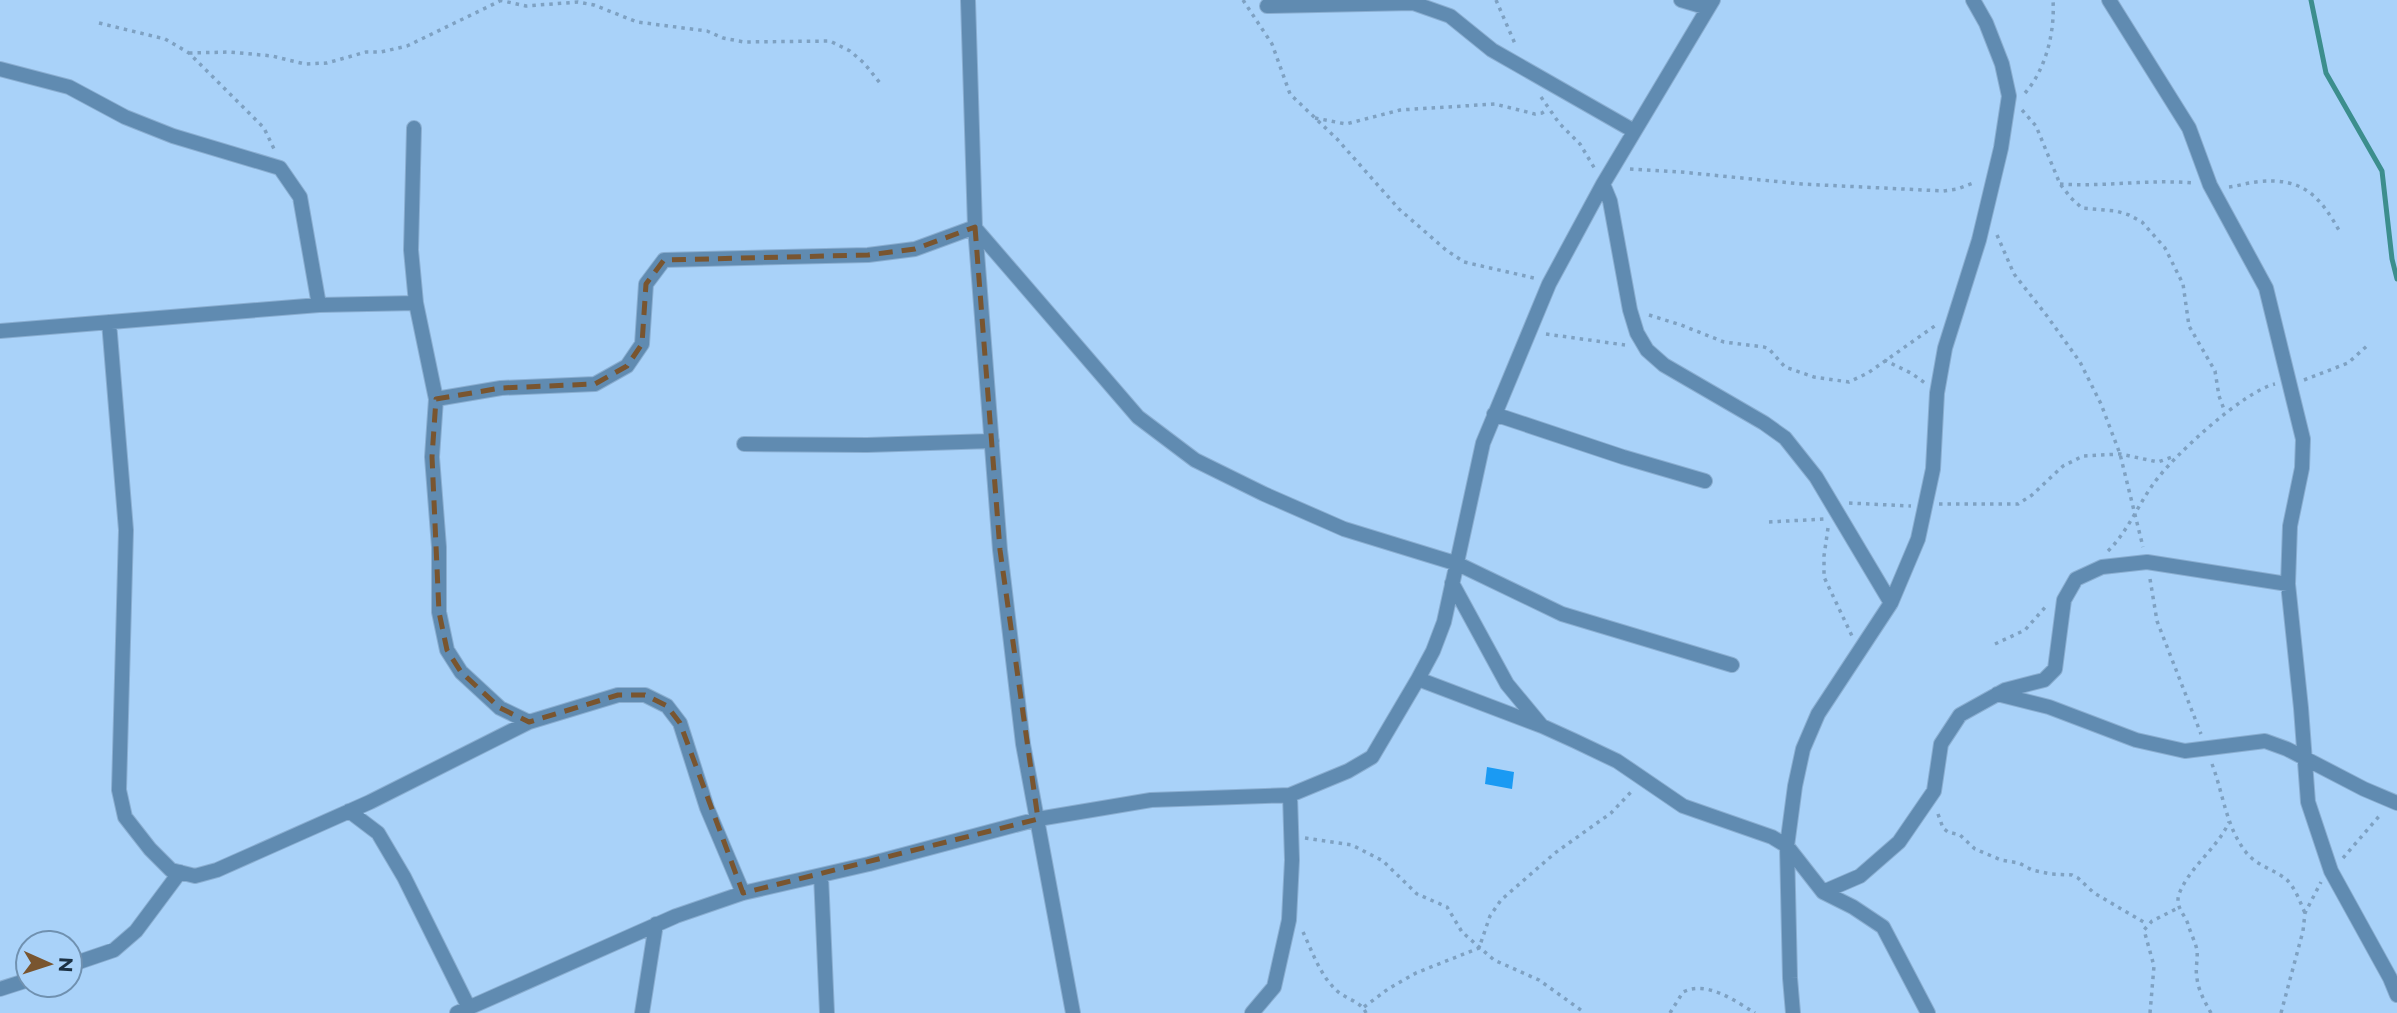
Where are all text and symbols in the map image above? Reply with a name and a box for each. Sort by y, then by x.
north arrow [14,929,84,999]
text: N [54,957,77,973]

